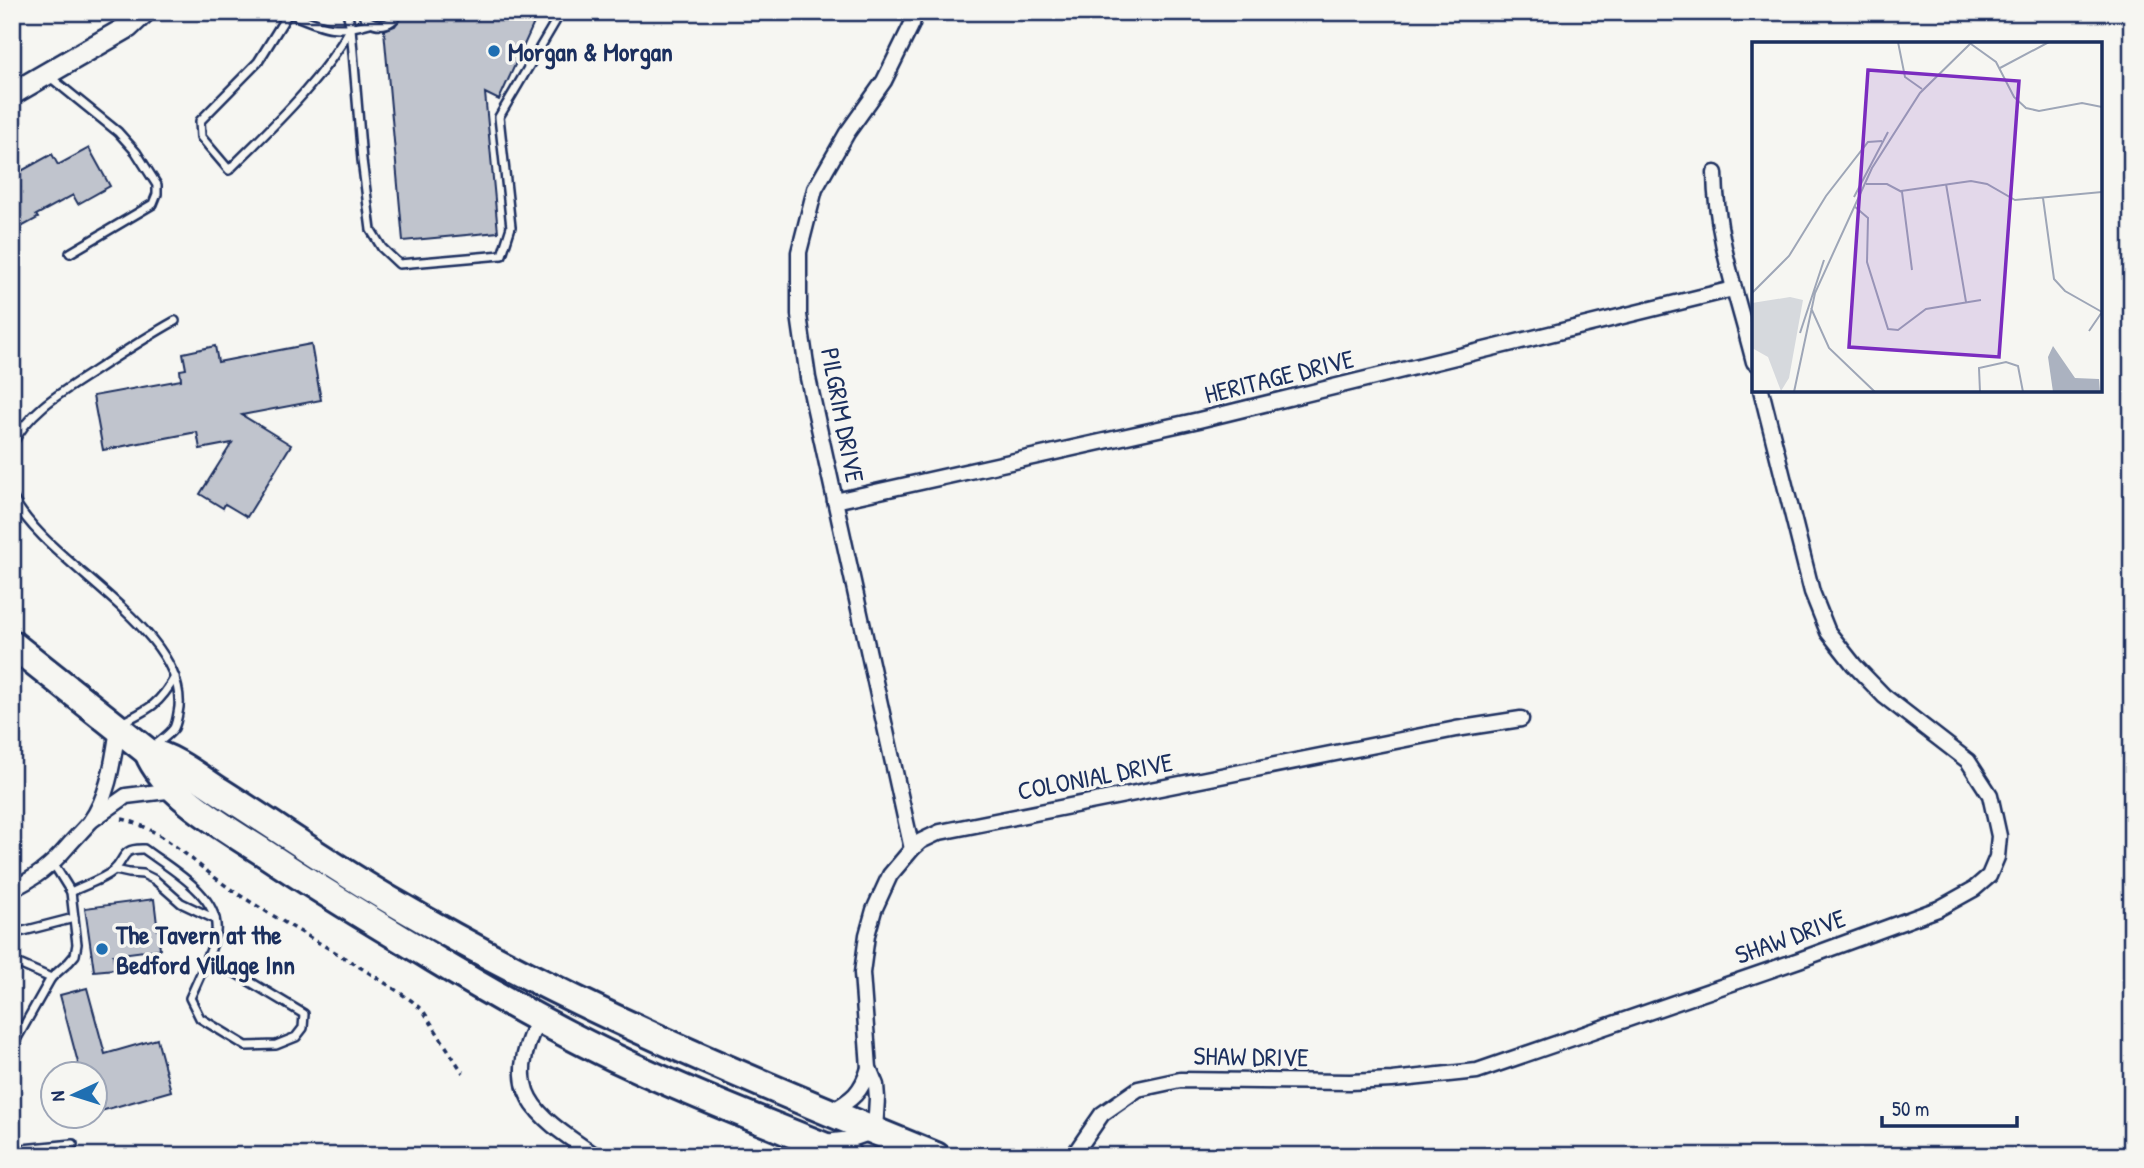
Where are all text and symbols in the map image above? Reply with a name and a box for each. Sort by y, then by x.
place label: Morgan & Morgan [508,34,673,70]
inset map [1752,42,2102,392]
marker: Morgan & Morgan [486,43,502,59]
street label: HERITAGE DRIVE [1201,340,1358,411]
street label: PILGRIM DRIVE [813,345,873,486]
street label: COLONIAL DRIVE [1014,744,1176,808]
street label: SHAW DRIVE [1730,900,1851,972]
place label: The Tavern at the Bedford Village Inn [115,917,295,983]
marker: The Tavern at the Bedford Village Inn [94,941,110,957]
street label: SHAW DRIVE [1193,1037,1309,1075]
north arrow [38,1060,108,1130]
scale bar [1882,1084,2016,1128]
text: N [44,1090,70,1102]
text: 50 m [1892,1094,1929,1123]

